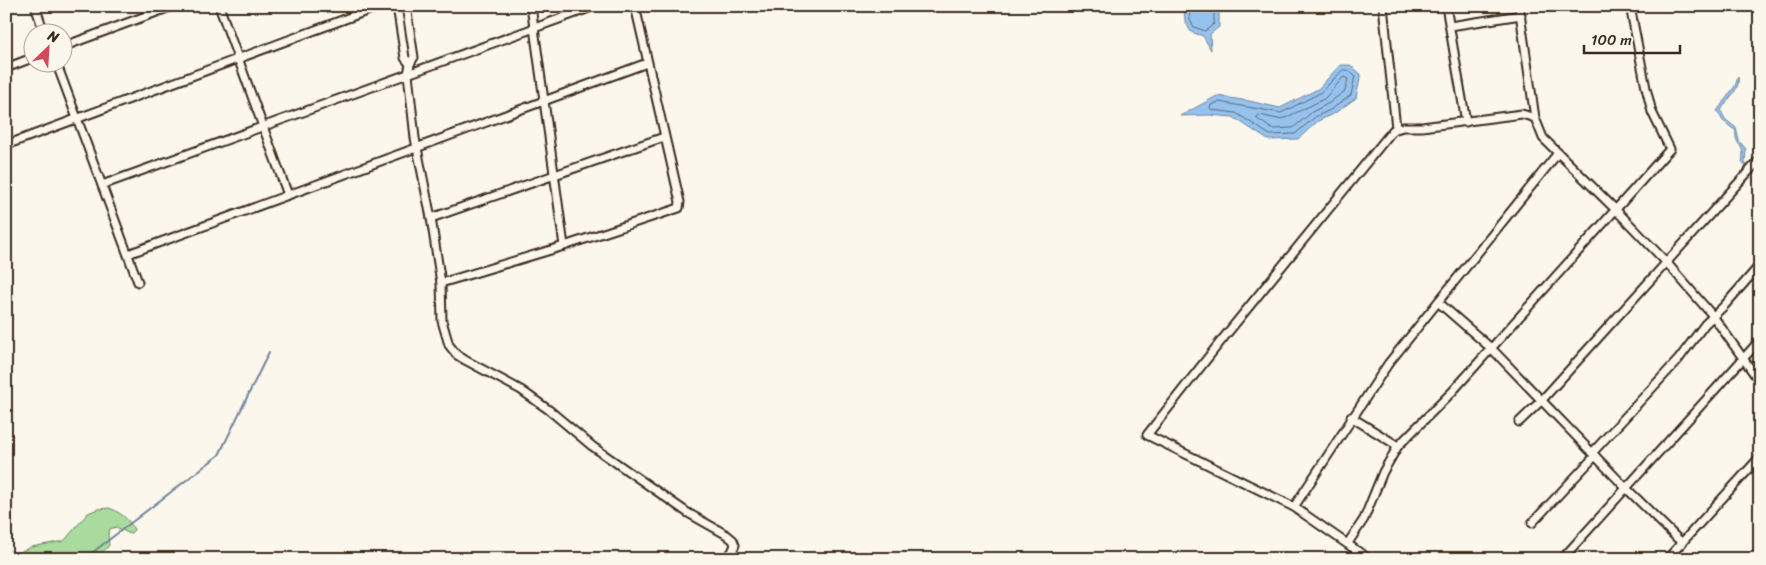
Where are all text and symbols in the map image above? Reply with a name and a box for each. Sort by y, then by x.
north arrow [22,22,72,72]
scale bar [1584,22,1680,54]
text: N [43,23,63,50]
text: 100 m [1591,27,1632,53]

